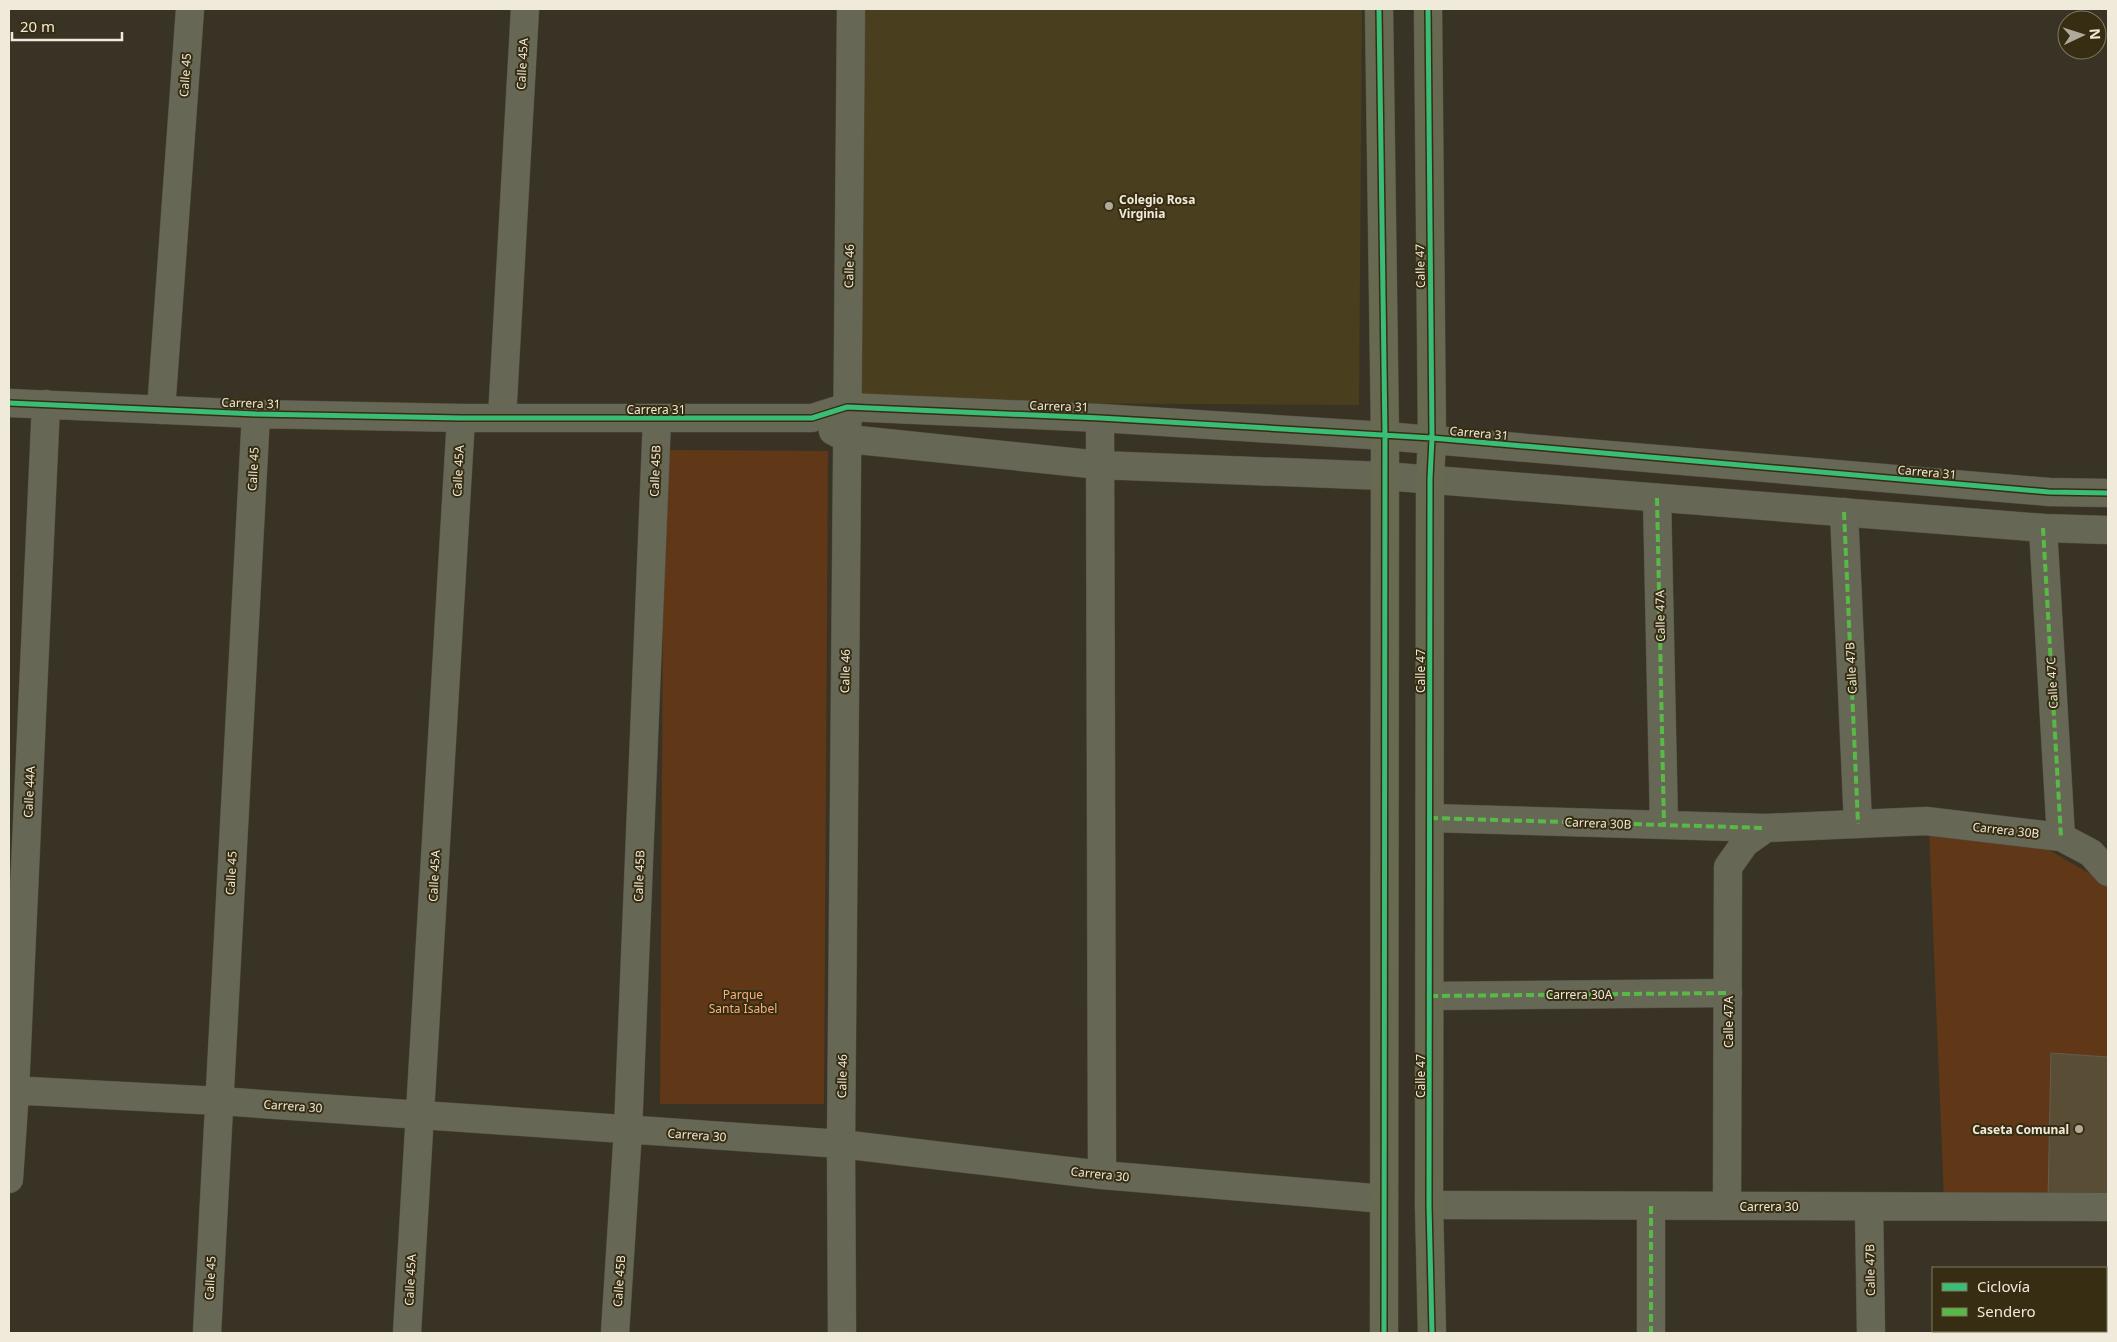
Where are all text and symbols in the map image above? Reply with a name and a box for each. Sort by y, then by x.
scale bar [12,10,122,42]
north arrow [2057,10,2107,60]
text: 20 m [20,16,55,36]
text: N [2086,28,2105,40]
street label: Calle 45A [512,37,532,90]
street label: Calle 45 [175,52,195,98]
place label: Colegio Rosa Virginia [1119,191,1195,222]
marker: Colegio Rosa Virginia [1103,200,1115,212]
street label: Calle 46 [840,244,858,288]
street label: Calle 47 [1411,244,1429,288]
street label: Carrera 31 [221,393,281,413]
street label: Carrera 31 [1029,396,1089,416]
street label: Carrera 31 [626,401,686,418]
street label: Carrera 31 [1449,422,1509,444]
street label: Calle 45A [448,444,468,497]
street label: Calle 45B [646,445,664,497]
street label: Calle 45 [243,446,263,491]
street label: Carrera 31 [1897,461,1957,483]
street label: Calle 47A [1651,590,1669,642]
street label: Calle 47B [1841,641,1861,694]
street label: Calle 46 [836,649,854,693]
street label: Calle 47 [1412,649,1429,693]
street label: Calle 47C [2042,656,2062,709]
street label: Calle 44A [19,765,39,818]
street label: Carrera 30B [1564,813,1632,833]
street label: Carrera 30B [1972,818,2040,842]
street label: Calle 45A [424,849,444,902]
street label: Calle 45 [221,850,241,895]
street label: Calle 45B [630,850,648,902]
park label: Parque Santa Isabel [709,986,777,1017]
street label: Carrera 30A [1546,986,1613,1003]
street label: Calle 47A [1720,996,1737,1048]
street label: Calle 46 [833,1054,851,1098]
street label: Calle 47 [1412,1054,1429,1098]
street label: Carrera 30 [263,1095,323,1117]
place label: Caseta Comunal [1972,1121,2069,1138]
marker: Caseta Comunal [2073,1123,2085,1135]
street label: Carrera 30 [667,1124,727,1146]
street label: Carrera 30 [1070,1162,1130,1186]
street label: Carrera 30 [1739,1198,1799,1215]
street label: Calle 47B [1861,1244,1879,1296]
street label: Calle 45A [400,1253,420,1306]
street label: Calle 45B [609,1254,629,1307]
street label: Calle 45 [200,1255,220,1300]
legend [1932,1267,2107,1332]
text: Ciclovía [1977,1276,2030,1296]
text: Sendero [1977,1301,2036,1321]

